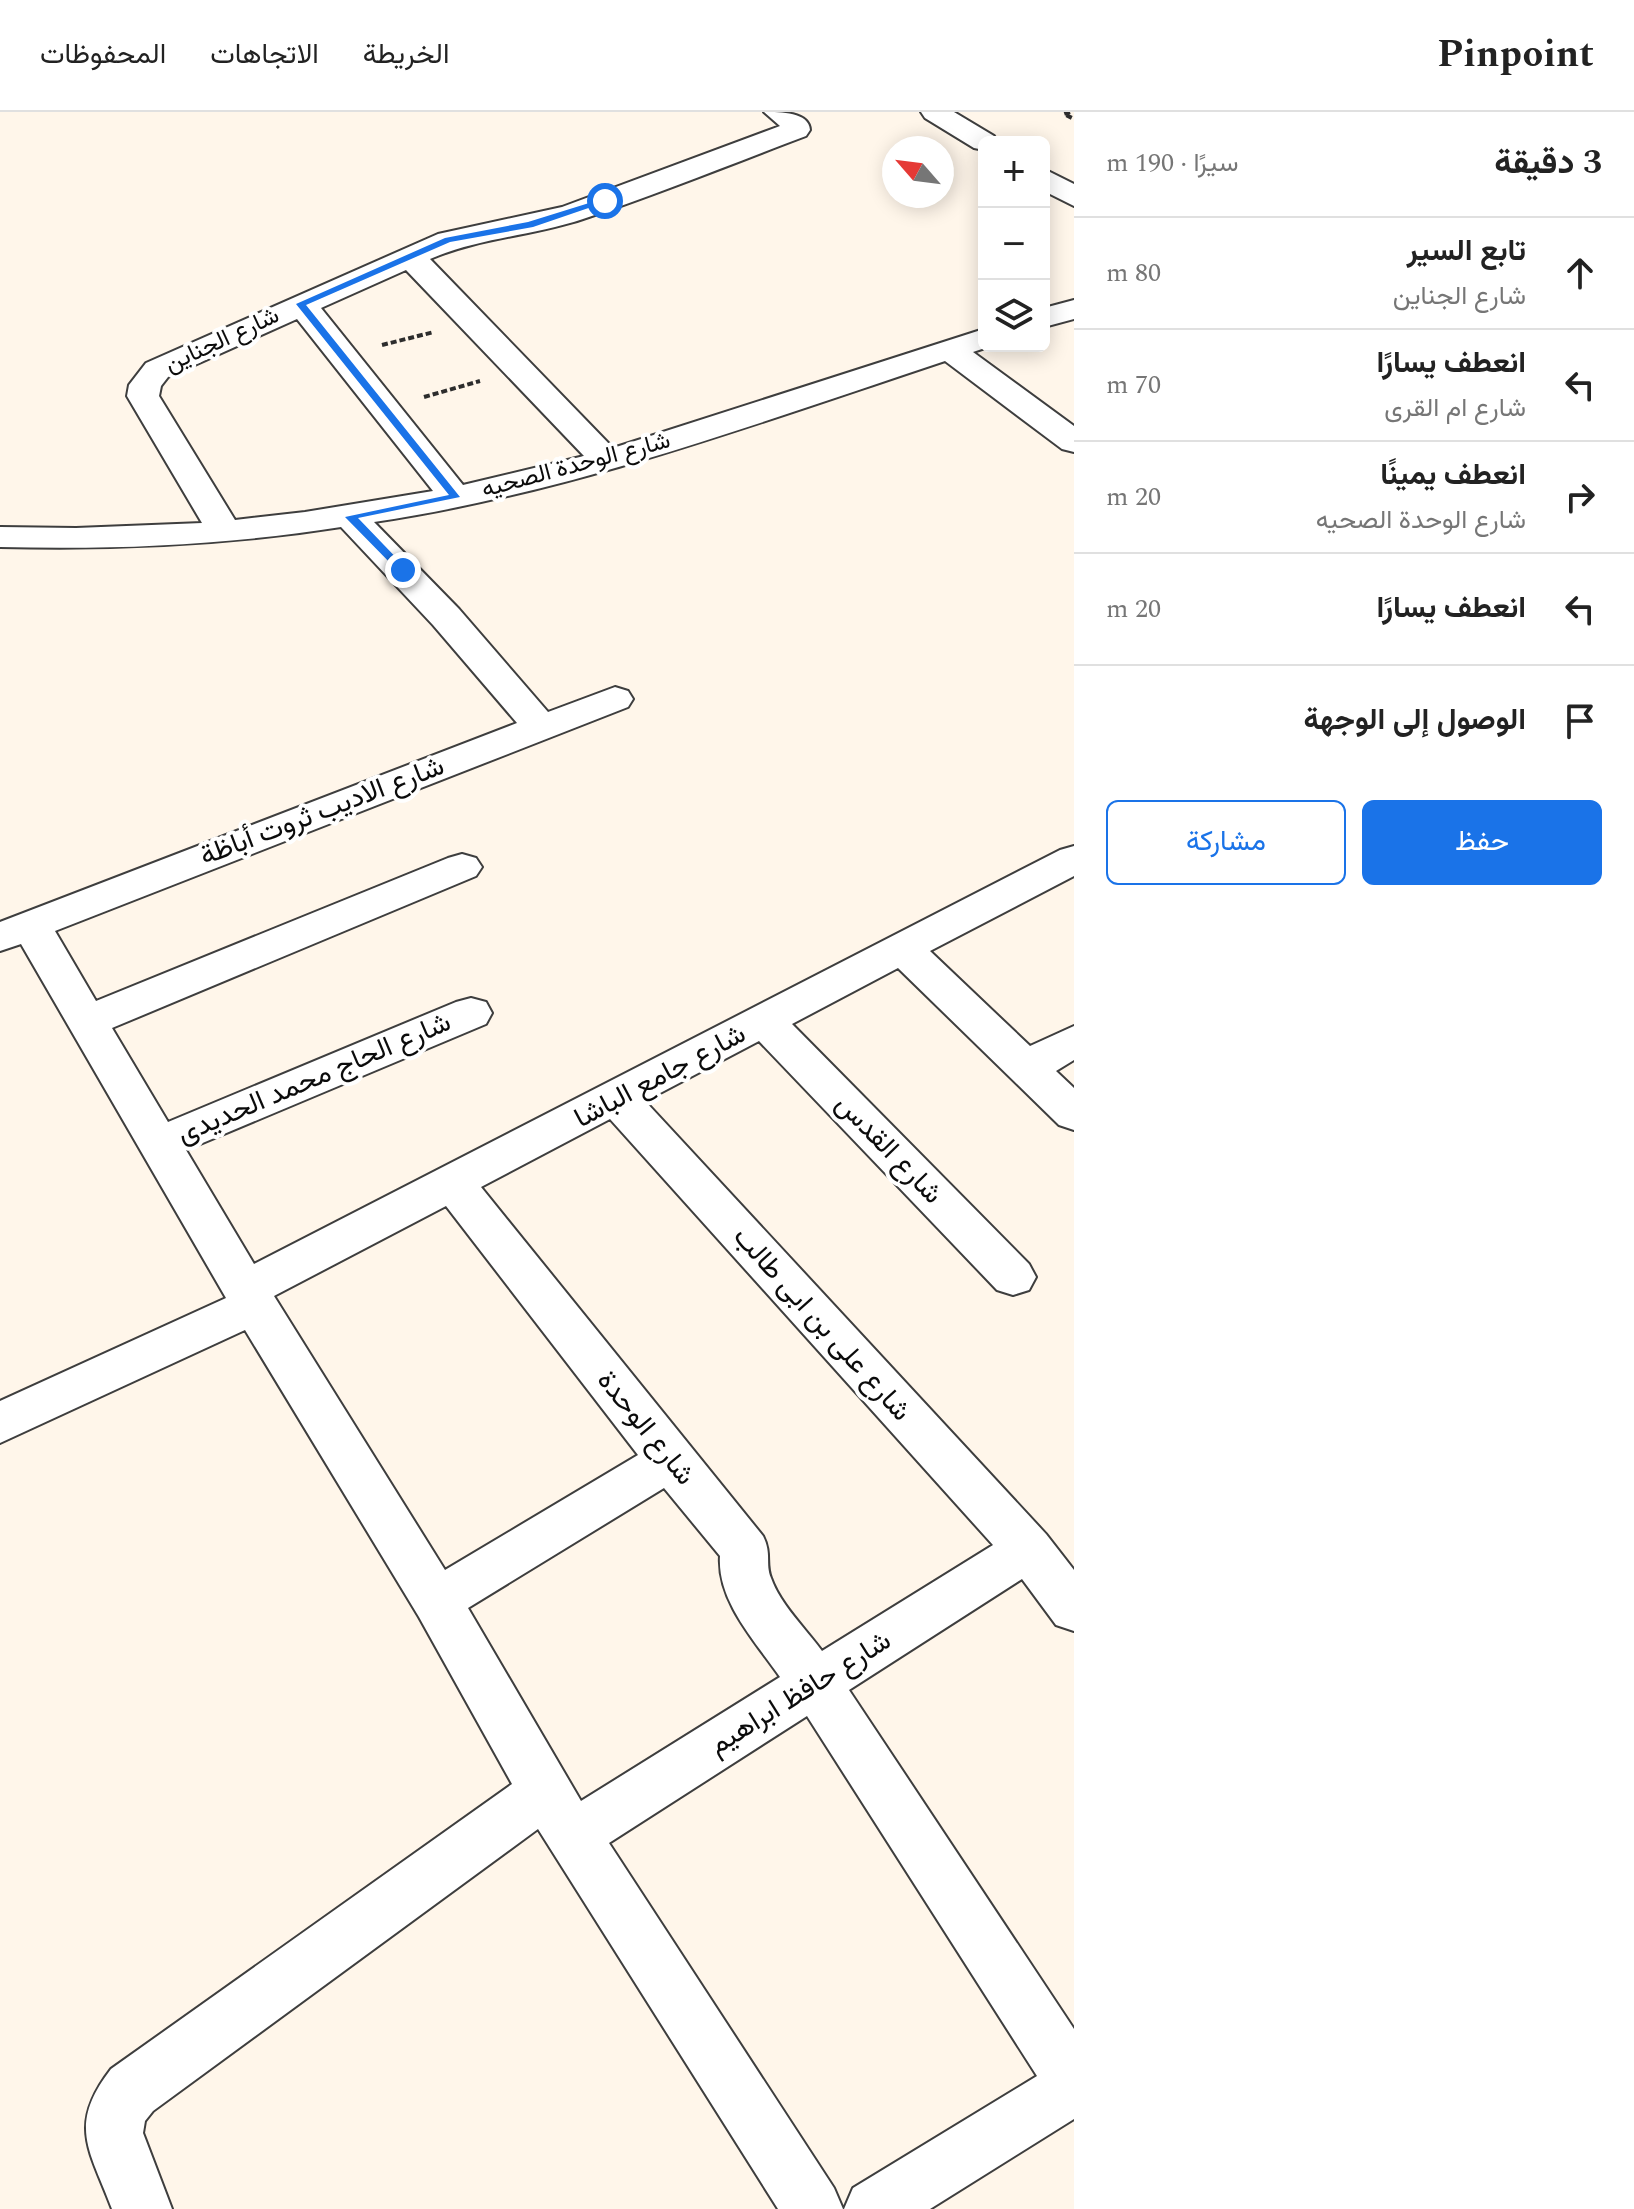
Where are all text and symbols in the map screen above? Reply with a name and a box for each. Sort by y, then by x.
text: Pinpoint [1437,26,1594,84]
text: المحفوظات [40,33,166,76]
text: الاتجاهات [210,33,319,76]
text: الخريطة [363,33,449,76]
north arrow [882,136,954,208]
map controls [978,136,1050,352]
button: + [978,136,1050,208]
text: 3 دقيقة [1494,137,1602,189]
text: سيرًا · 190 m [1106,143,1239,183]
route start [587,183,623,219]
button: − [978,208,1050,280]
text: تابع السير [1407,228,1526,274]
icon: ahead [1558,251,1602,295]
text: 80 m [1106,253,1161,293]
text: شارع الجناين [1393,276,1526,316]
button: layers [978,280,1050,352]
street label: شارع الجناين [159,298,285,382]
text: انعطف يسارًا [1377,340,1526,386]
icon: left [1558,363,1602,407]
text: 70 m [1106,365,1161,405]
text: شارع ام القرى [1384,388,1526,428]
street label: شارع الوحدة الصحيه [478,422,674,508]
text: انعطف يمينًا [1380,452,1526,498]
icon: right [1558,475,1602,519]
text: 20 m [1106,477,1161,517]
text: شارع الوحدة الصحيه [1316,500,1526,540]
route end [385,552,421,588]
text: انعطف يسارًا [1377,585,1526,631]
icon: left [1558,587,1602,631]
text: 20 m [1106,589,1161,629]
text: الوصول إلى الوجهة [1304,697,1526,743]
icon: arrive [1558,699,1602,743]
street label: شارع الاديب ثروت أباظة [194,745,450,877]
button: مشاركة [1106,800,1346,885]
button: حفظ [1362,800,1602,885]
street label: شارع الحاج محمد الحديدى [170,1001,458,1155]
street label: شارع جامع الباشا [566,1013,754,1139]
street label: شارع القدس [825,1084,953,1214]
street label: شارع على بن ابى طالب [723,1217,921,1431]
street label: شارع الوحدة [586,1361,706,1495]
street label: شارع حافظ ابراهيم [700,1620,900,1766]

